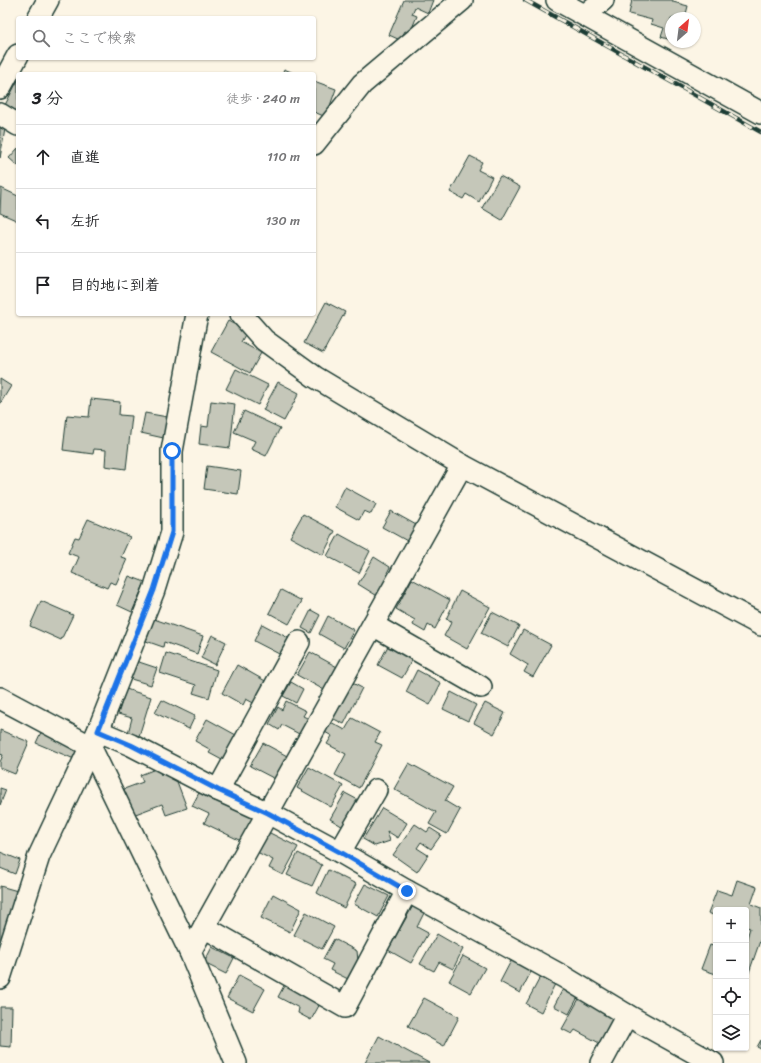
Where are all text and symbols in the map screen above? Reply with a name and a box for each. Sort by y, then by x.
north arrow [665,12,701,48]
search box [16,16,316,60]
text: ここで検索 [62,25,137,51]
icon: search [30,27,52,49]
text: 3 分 [32,83,63,113]
text: 徒歩 · 240 m [227,87,300,110]
text: 直進 [70,144,100,170]
text: 110 m [267,145,300,168]
icon: ahead [32,146,54,168]
text: 左折 [70,208,100,234]
text: 130 m [266,209,300,232]
icon: left [32,210,54,232]
text: 目的地に到着 [70,272,160,298]
icon: arrive [32,274,54,296]
route start [163,442,181,460]
route end [398,882,416,900]
map controls [713,907,749,1051]
button: + [713,907,749,943]
button: − [713,943,749,979]
button: locate [713,979,749,1015]
button: layers [713,1015,749,1051]

